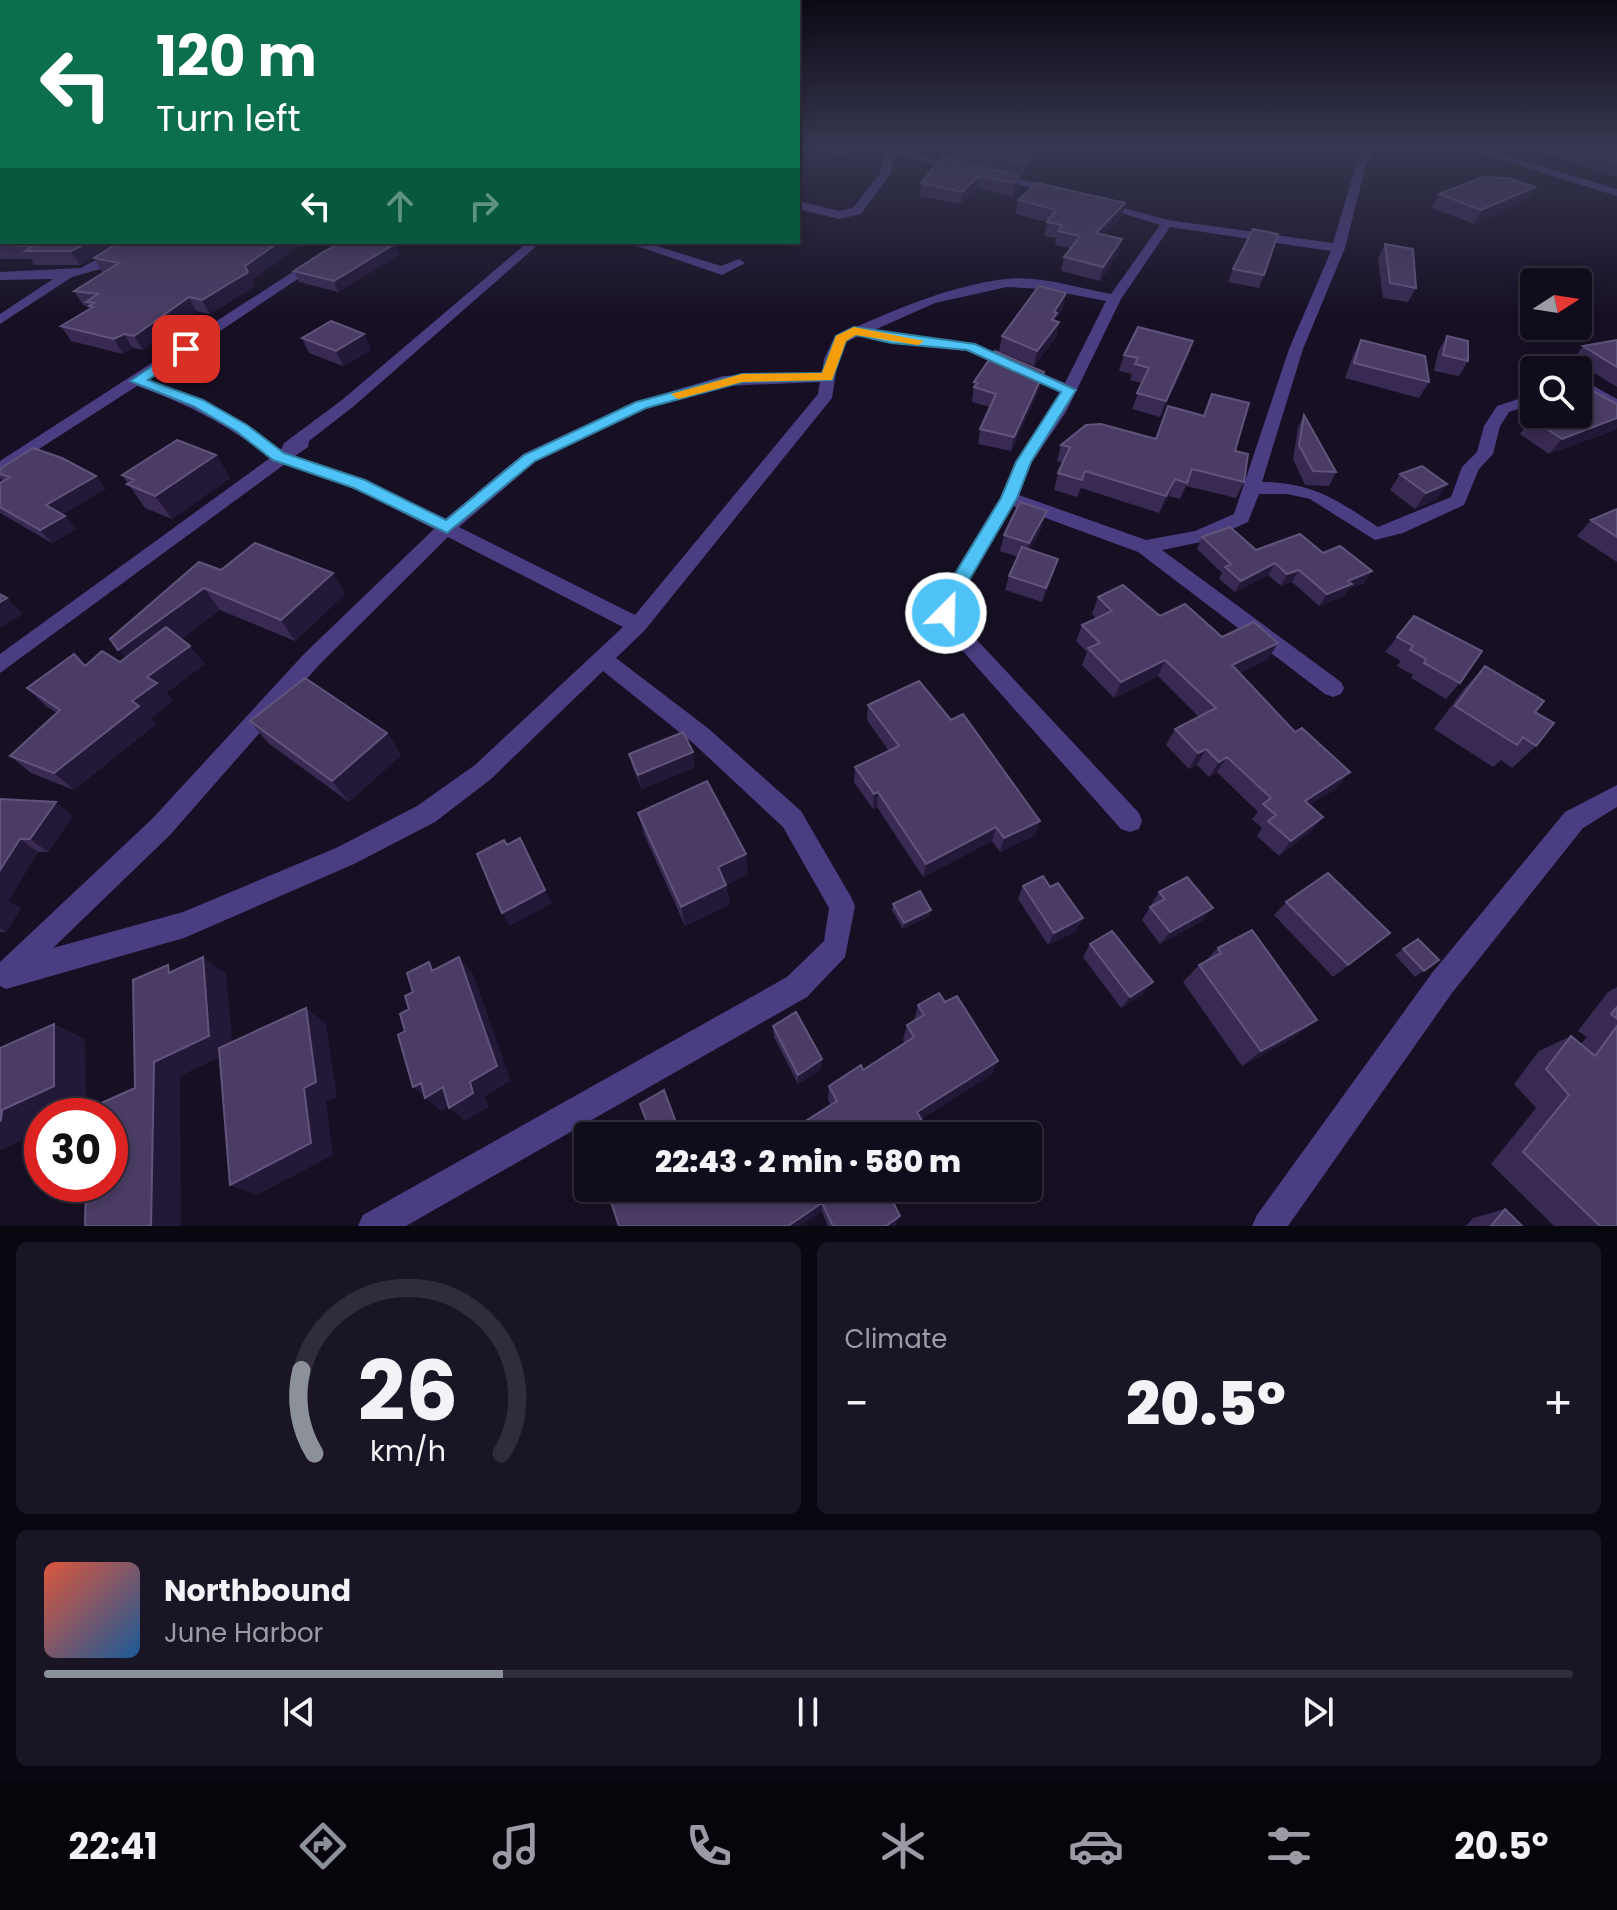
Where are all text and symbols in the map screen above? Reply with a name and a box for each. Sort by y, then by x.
text: 120 m [156,17,317,96]
icon: left [24,32,128,136]
text: Turn left [156,93,301,144]
icon: left [294,184,338,228]
icon: ahead [378,184,422,228]
icon: right [462,184,506,228]
north arrow [1520,268,1592,340]
map controls [1520,268,1592,428]
pin [152,315,220,383]
icon: arrive [164,327,208,371]
button: search [1520,356,1592,428]
position arrow [904,571,988,655]
speed limit sign: 30 [24,1098,128,1202]
text: 22:43 · 2 min · 580 m [655,1140,961,1183]
text: Climate [845,1321,947,1357]
text: 26 [358,1333,459,1449]
text: 20.5° [1126,1362,1286,1446]
text: − [845,1373,869,1434]
text: + [1543,1373,1573,1434]
text: km/h [370,1431,446,1471]
text: Northbound [164,1569,351,1612]
text: June Harbor [164,1615,323,1651]
icon: previous [277,1690,321,1734]
icon: pause [786,1690,830,1734]
icon: next [1296,1690,1340,1734]
icon: directions [295,1818,351,1874]
icon: music [488,1818,544,1874]
icon: phone [681,1818,737,1874]
icon: climate [875,1818,931,1874]
icon: car [1068,1818,1124,1874]
icon: filters [1261,1818,1317,1874]
text: 22:41 [69,1821,158,1872]
text: 20.5° [1454,1821,1548,1872]

